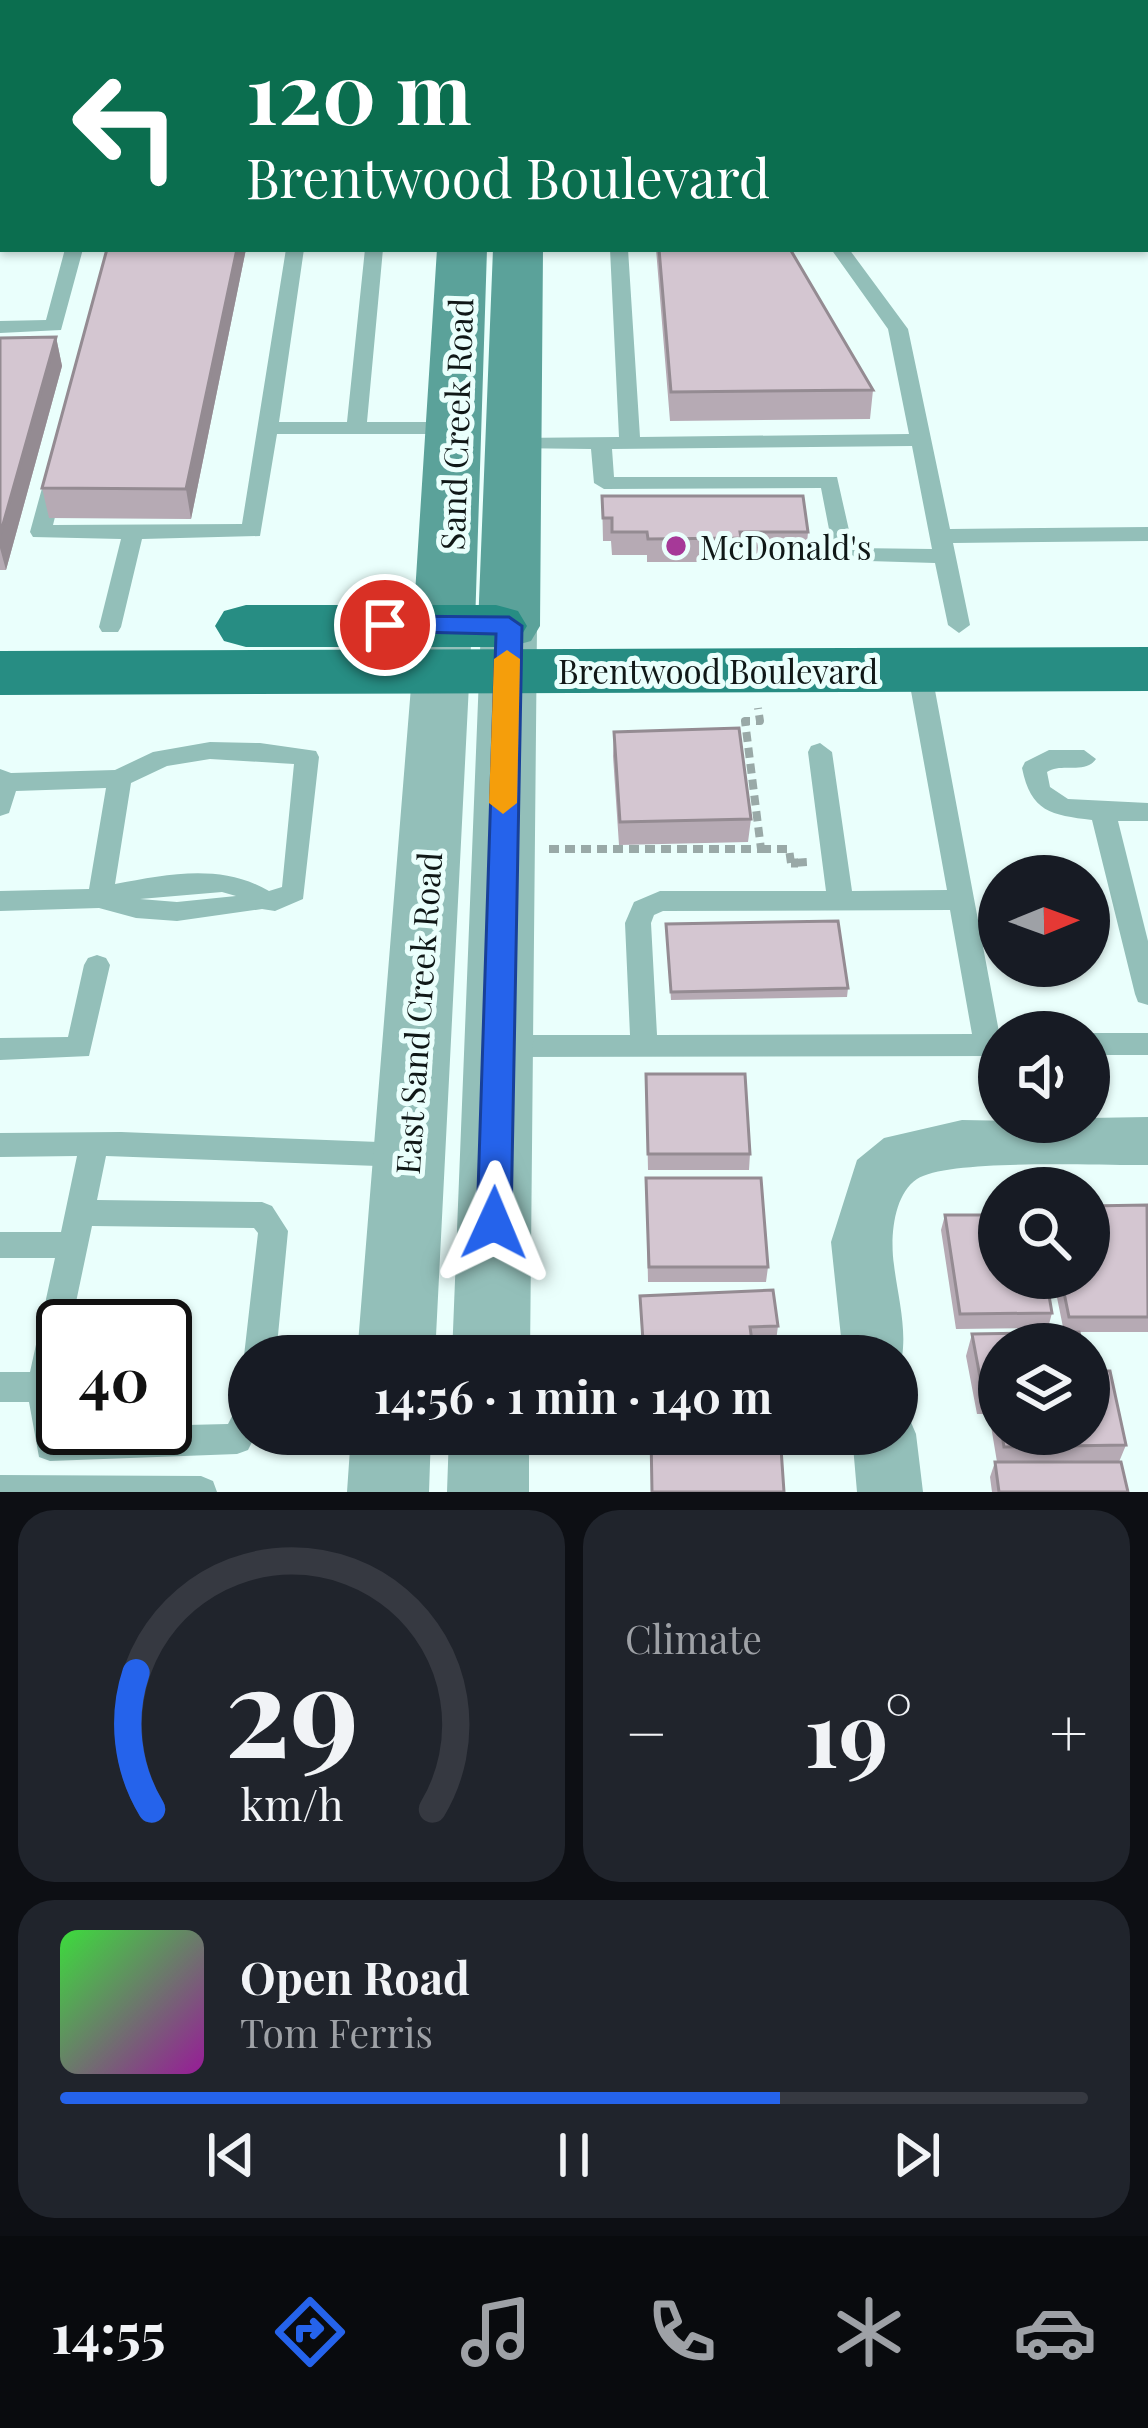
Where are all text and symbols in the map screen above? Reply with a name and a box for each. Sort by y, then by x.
text: 120 m [246,34,472,146]
icon: left [48,48,204,204]
text: Brentwood Boulevard [246,141,770,213]
street label: Sand Creek Road [429,297,481,551]
place label: McDonald's [700,524,872,568]
marker: McDonald's [663,533,689,559]
pin [334,574,436,676]
icon: arrive [352,592,418,658]
street label: Brentwood Boulevard [558,648,878,692]
street label: East Sand Creek Road [384,850,450,1176]
north arrow [978,855,1110,987]
map controls [978,855,1110,1455]
button: sound [978,1011,1110,1143]
position arrow [431,1160,557,1286]
button: search [978,1167,1110,1299]
speed limit sign: 40 [36,1299,192,1455]
button: layers [978,1323,1110,1455]
text: 14:56 · 1 min · 140 m [374,1365,772,1425]
text: Climate [625,1612,762,1664]
text: 29 [224,1623,359,1789]
text: 19° [804,1671,913,1791]
text: − [625,1687,668,1775]
text: + [1049,1687,1088,1775]
text: km/h [240,1775,343,1832]
text: Open Road [240,1946,470,2006]
text: Tom Ferris [240,2006,433,2058]
icon: previous [198,2122,264,2188]
icon: pause [541,2122,607,2188]
icon: next [884,2122,950,2188]
icon: directions [268,2290,352,2374]
icon: music [454,2290,538,2374]
icon: phone [640,2290,724,2374]
icon: climate [827,2290,911,2374]
icon: car [1013,2290,1097,2374]
text: 14:55 [51,2296,166,2368]

